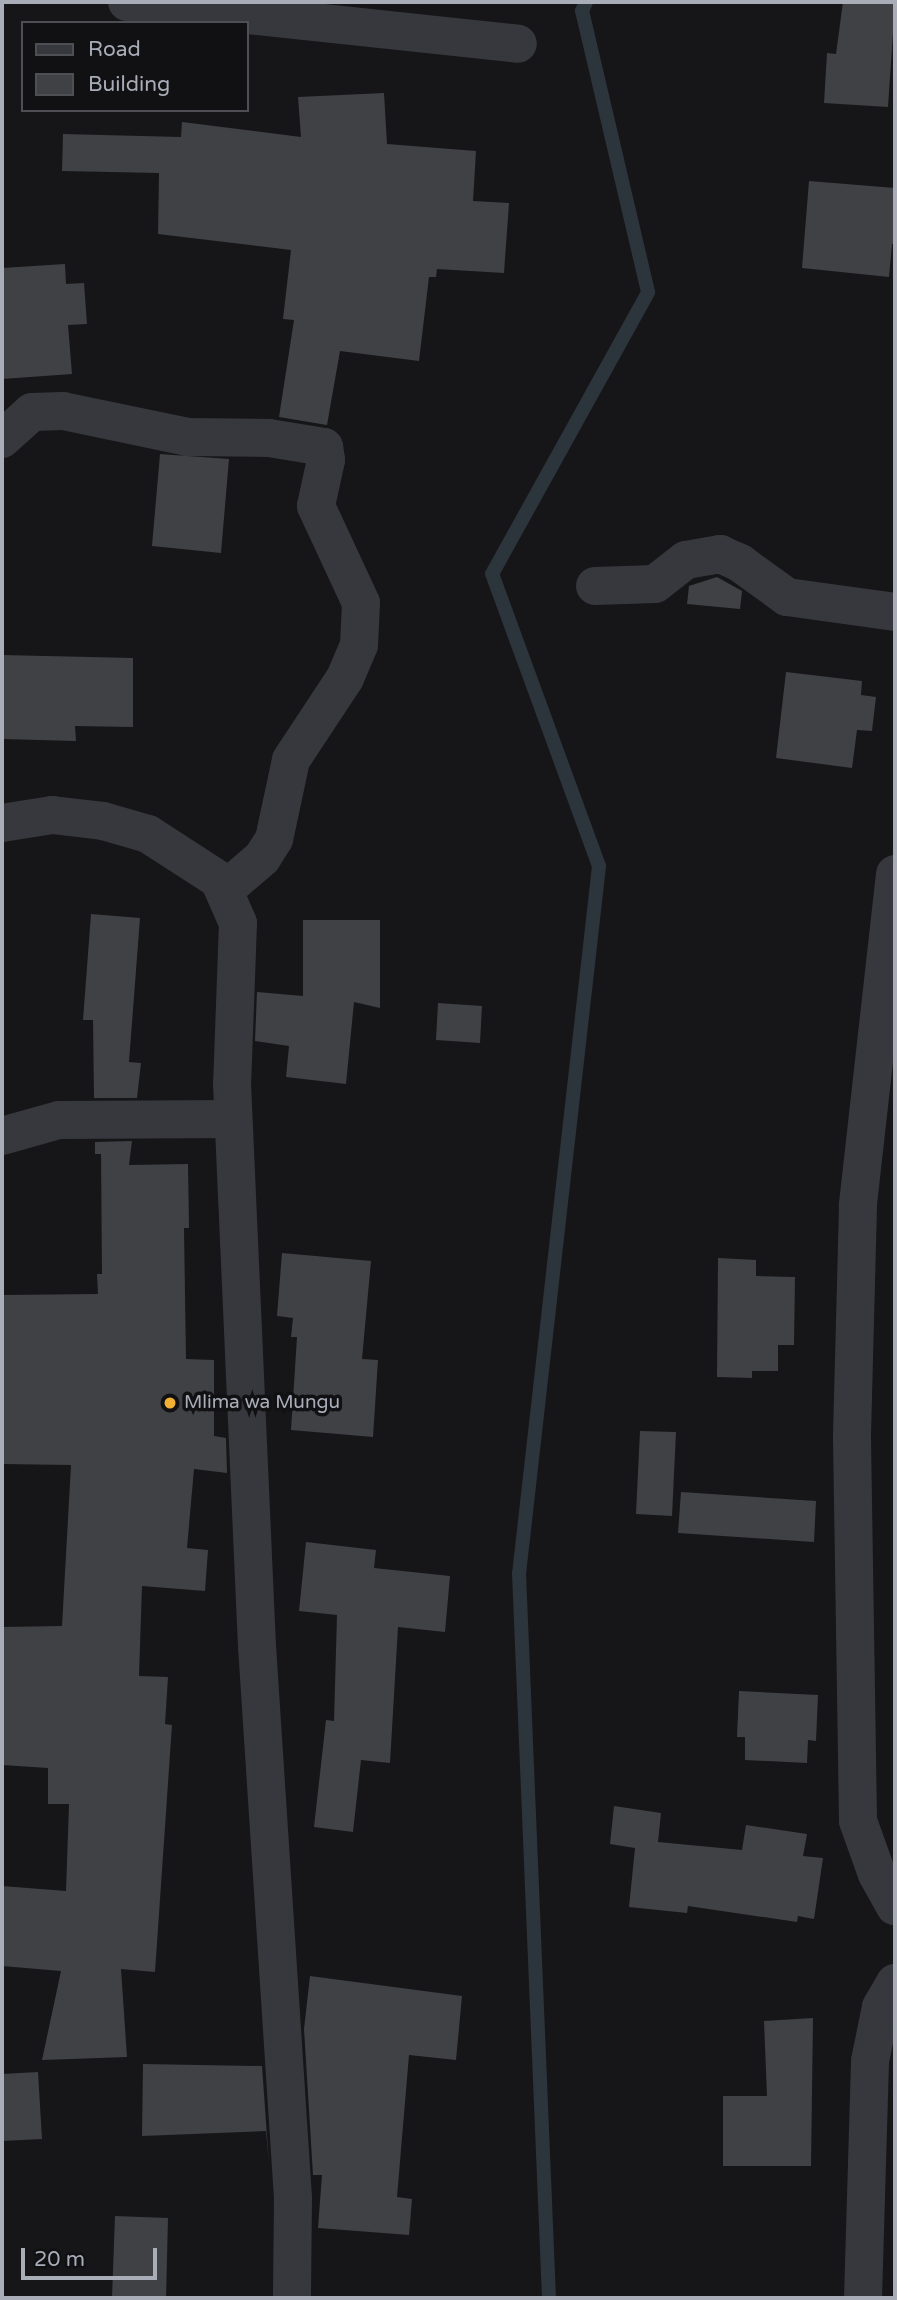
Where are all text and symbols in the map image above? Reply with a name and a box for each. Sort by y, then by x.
legend [21,21,248,112]
text: Road [88,37,141,62]
text: Building [88,72,170,97]
place label: Mlima wa Mungu [184,1392,340,1414]
marker: Mlima wa Mungu [162,1395,178,1411]
scale bar [24,2234,161,2278]
text: 20 m [34,2247,85,2272]

